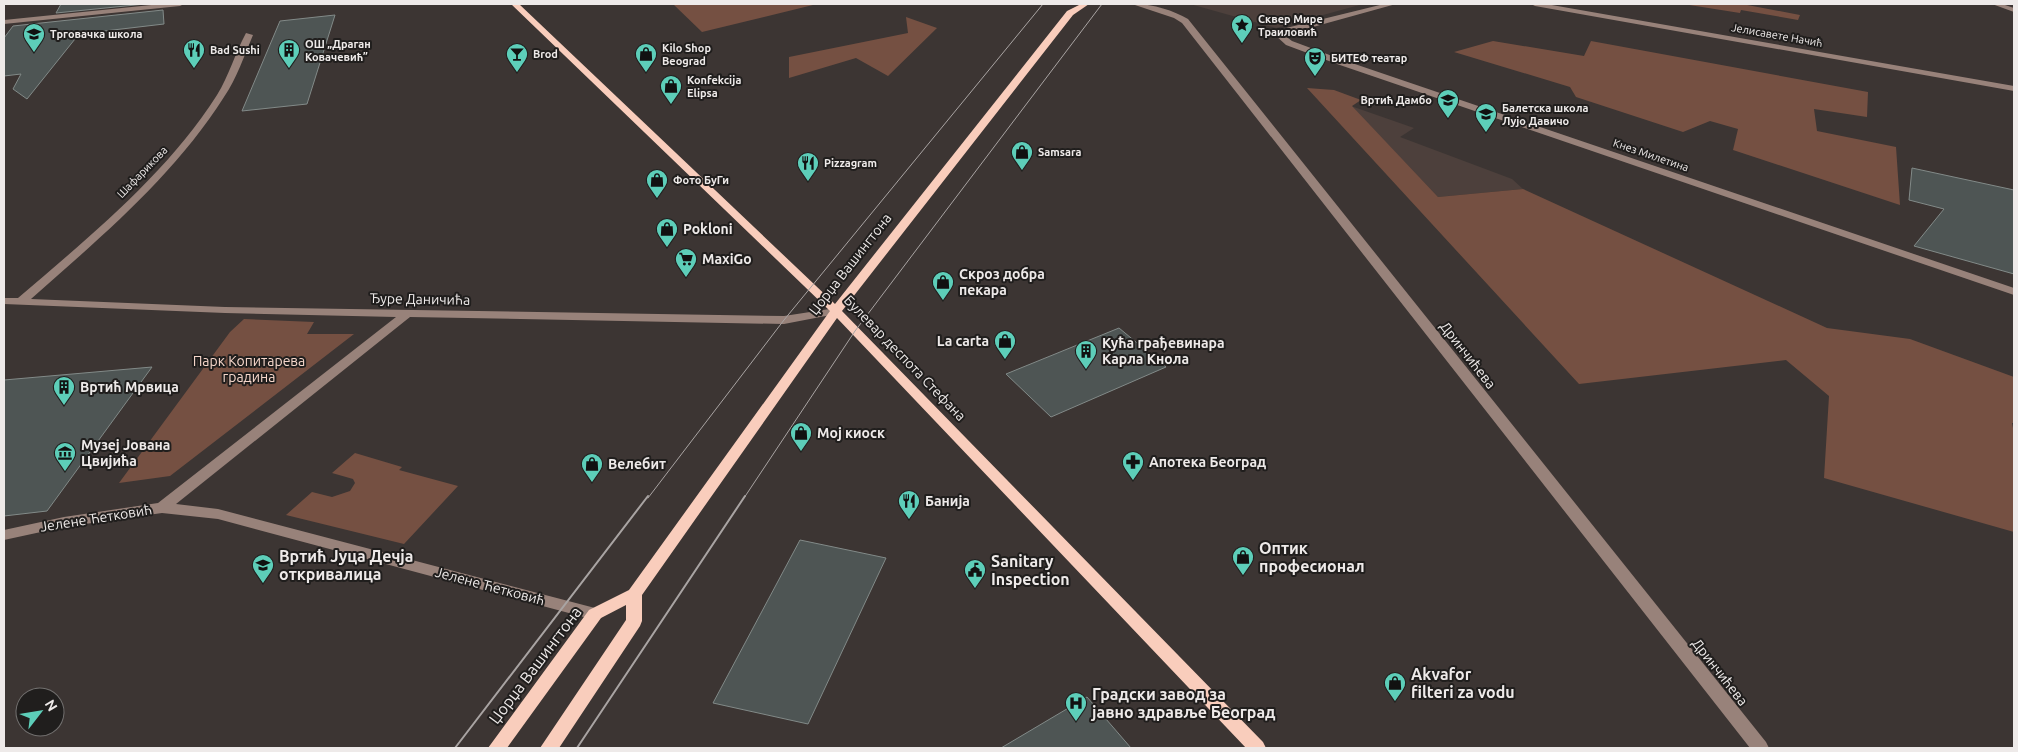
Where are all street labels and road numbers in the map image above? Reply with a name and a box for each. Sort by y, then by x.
street label: Јелисавете Начић [1730,21,1824,49]
street label: Кнез Милетина [1612,136,1690,174]
street label: Шафарикова [114,144,170,200]
street label: Џорџа Вашингтона [805,210,895,318]
street label: Ђуре Даничића [370,290,470,308]
street label: Булевар деспота Стефана [841,292,969,424]
street label: Дринчићева [1437,318,1499,392]
street label: Јелене Ћетковић [39,501,153,535]
street label: Јелене Ћетковић [433,564,547,608]
street label: Џорџа Вашингтона [485,603,585,727]
street label: Дринчићева [1689,635,1751,709]

